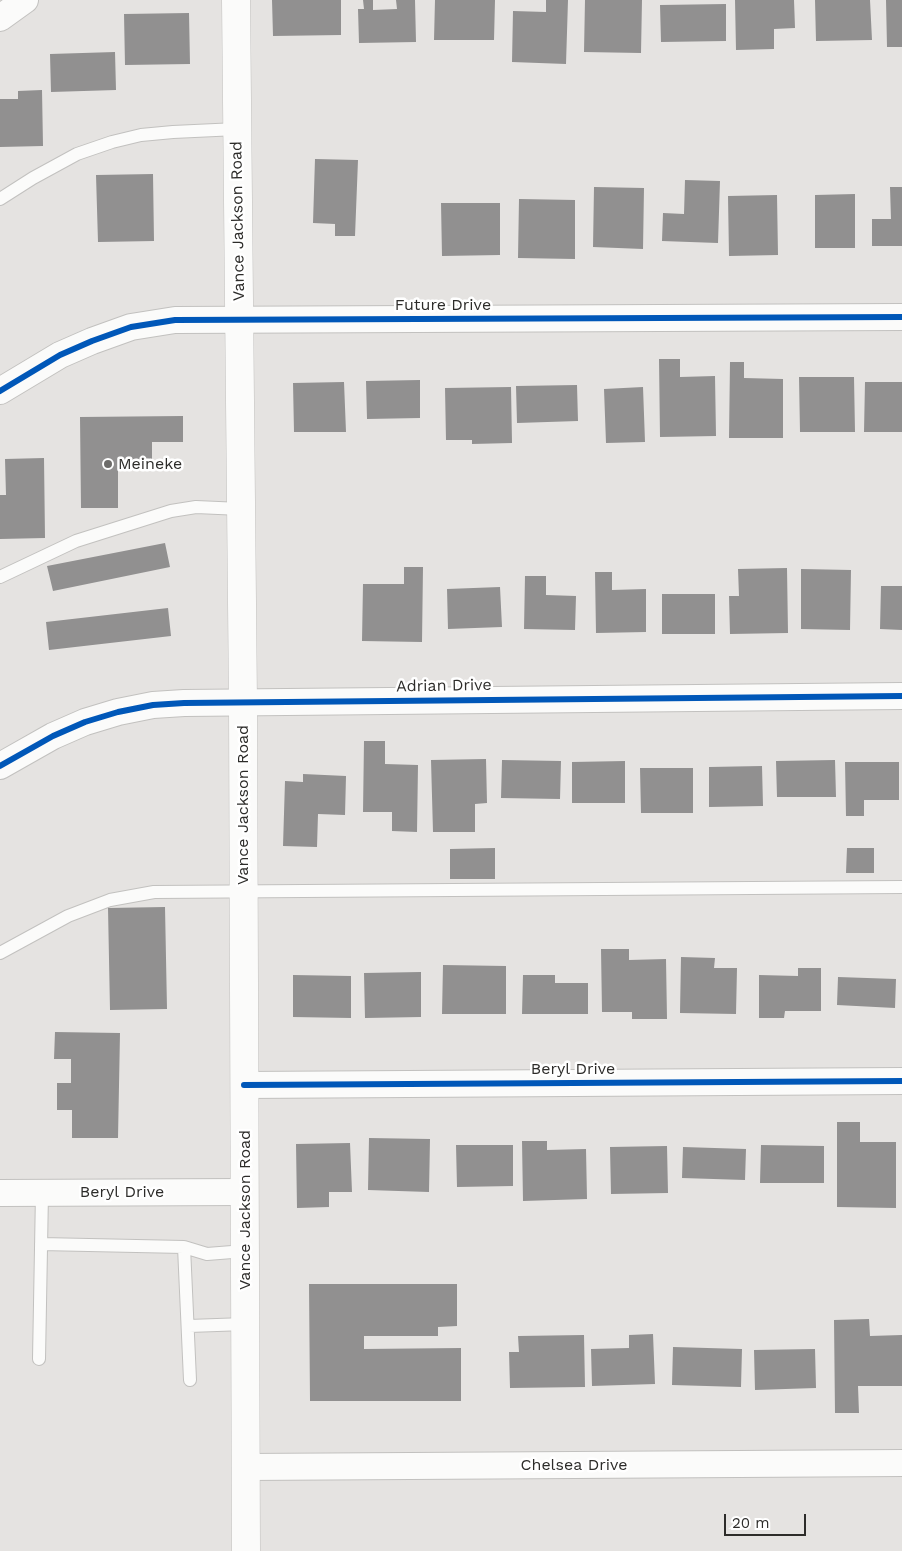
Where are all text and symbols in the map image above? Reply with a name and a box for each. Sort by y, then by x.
street label: Vance Jackson Road [227,141,249,301]
street label: Future Drive [395,295,491,315]
place label: Meineke [118,454,182,474]
marker: Meineke [102,458,114,470]
street label: Adrian Drive [396,676,492,696]
street label: Vance Jackson Road [233,725,253,885]
street label: Beryl Drive [531,1059,615,1079]
street label: Vance Jackson Road [235,1130,255,1290]
street label: Beryl Drive [80,1182,164,1202]
street label: Chelsea Drive [521,1455,627,1475]
scale bar [727,1504,810,1536]
text: 20 m [732,1514,770,1532]

